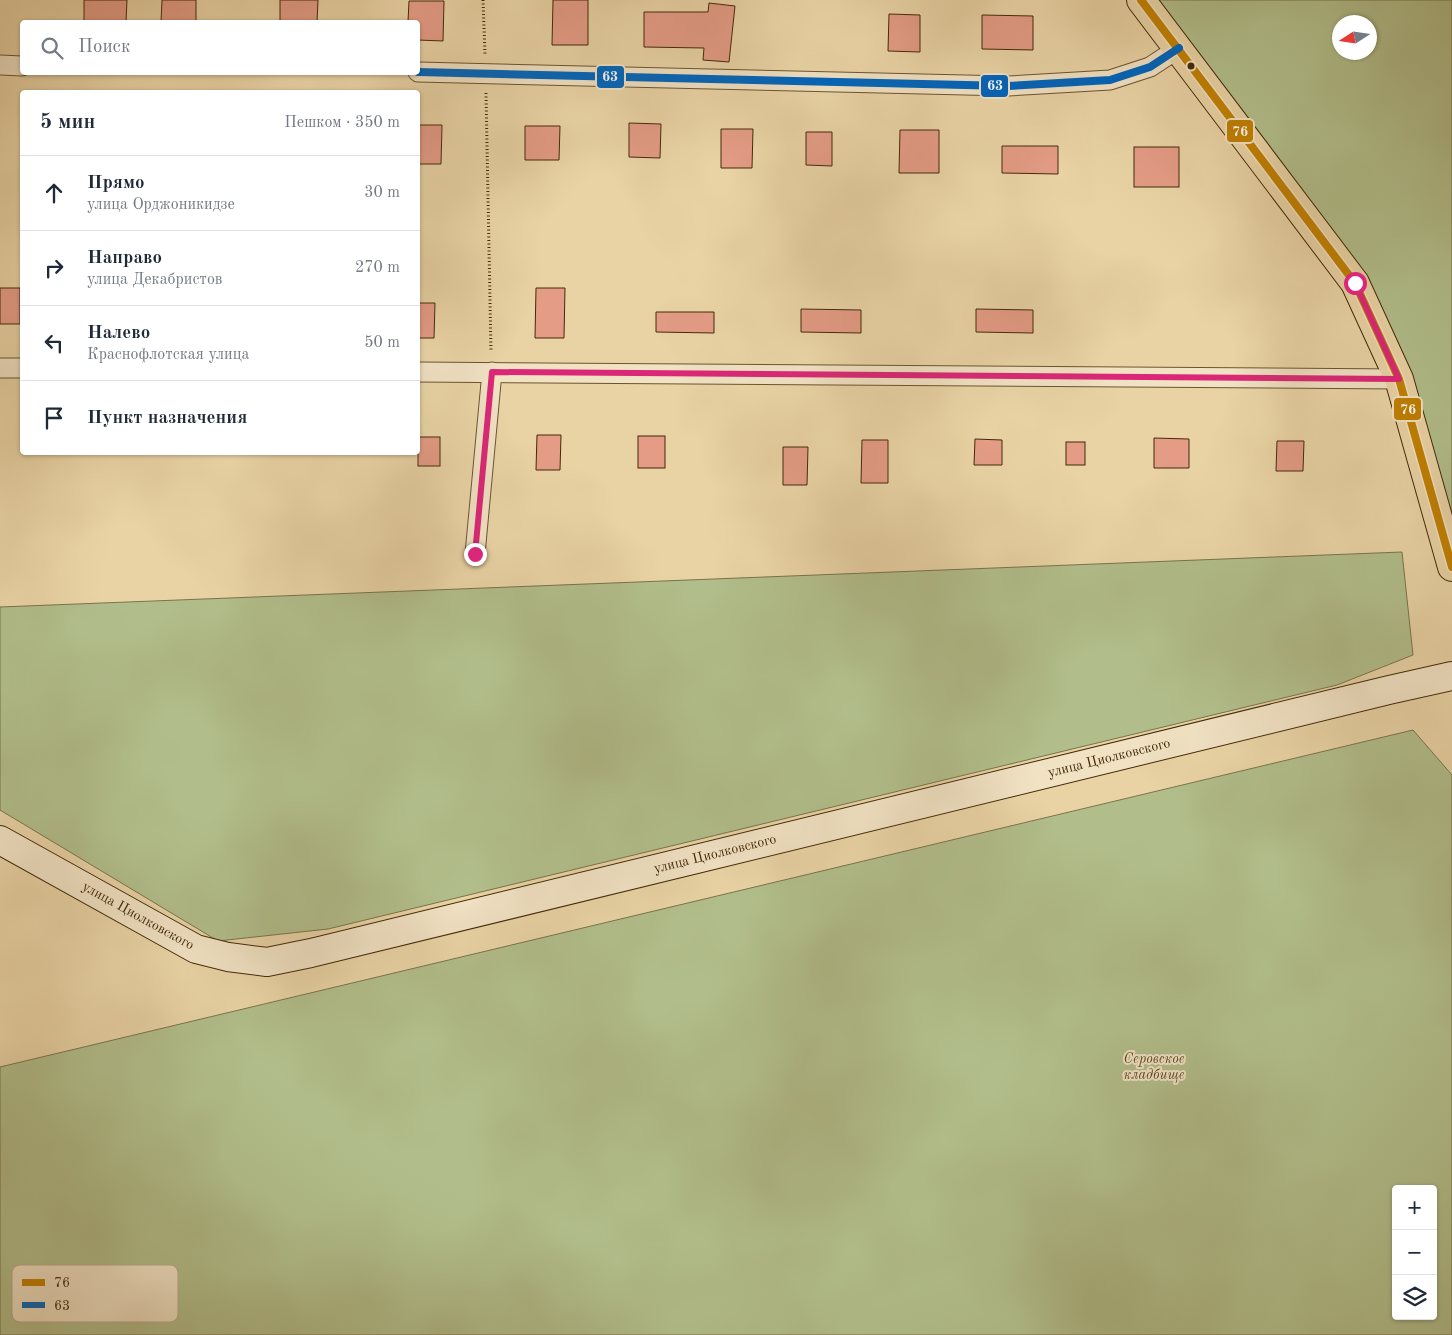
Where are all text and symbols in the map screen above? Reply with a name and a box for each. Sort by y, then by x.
north arrow [1332,15,1377,60]
search box [20,20,420,75]
icon: search [38,34,66,62]
text: Поиск [78,38,130,57]
unlabelled marker [1186,61,1196,71]
line badge: 63 [596,65,625,89]
text: 63 [602,70,618,84]
line badge: 63 [980,74,1009,98]
text: 63 [987,79,1003,93]
text: 5 мин [40,112,95,133]
text: Пешком · 350 m [284,115,400,131]
line badge: 76 [1226,119,1254,143]
text: 76 [1232,125,1248,139]
text: Прямо [87,174,145,193]
icon: ahead [40,179,68,207]
text: 30 m [364,185,400,201]
text: улица Орджоникидзе [87,197,235,213]
text: Направо [87,249,162,268]
icon: right [40,254,68,282]
text: 270 m [355,260,400,276]
text: улица Декабристов [87,272,223,288]
route start [1344,272,1367,295]
text: Налево [87,324,150,343]
icon: left [40,329,68,357]
text: 50 m [364,335,400,351]
text: Краснофлотская улица [87,347,249,363]
line badge: 76 [1393,397,1422,421]
text: 76 [1400,403,1416,417]
icon: arrive [40,404,68,432]
text: Пункт назначения [87,409,247,428]
route end [464,543,487,566]
street label: улица Циолковского [1046,736,1172,780]
street label: улица Циолковского [652,832,778,876]
street label: улица Циолковского [80,879,196,953]
park label: Серовское кладбище [1124,1052,1185,1083]
map controls [1392,1185,1437,1320]
button: + [1392,1185,1437,1230]
button: − [1392,1230,1437,1275]
legend [12,1265,178,1322]
button: layers [1392,1275,1437,1320]
text: 76 [54,1276,70,1290]
text: 63 [54,1299,70,1313]

